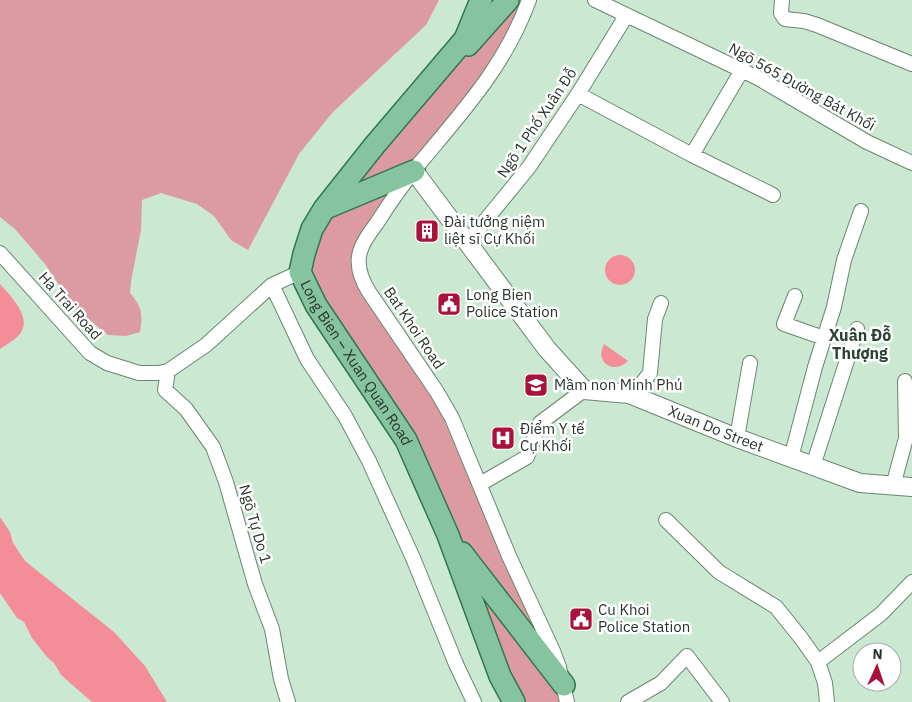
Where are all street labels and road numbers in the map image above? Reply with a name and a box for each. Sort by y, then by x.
street label: Ngõ 565 Đường Bát Khối [726,38,879,135]
street label: Ngõ 1 Phố Xuân Đỗ [493,64,580,181]
street label: Ha Trai Road [35,268,106,344]
street label: Long Bien – Xuan Quan Road [296,277,417,448]
street label: Bat Khoi Road [380,283,449,372]
street label: Xuan Do Street [665,401,766,456]
street label: Ngõ Tự Do 1 [235,482,276,566]

